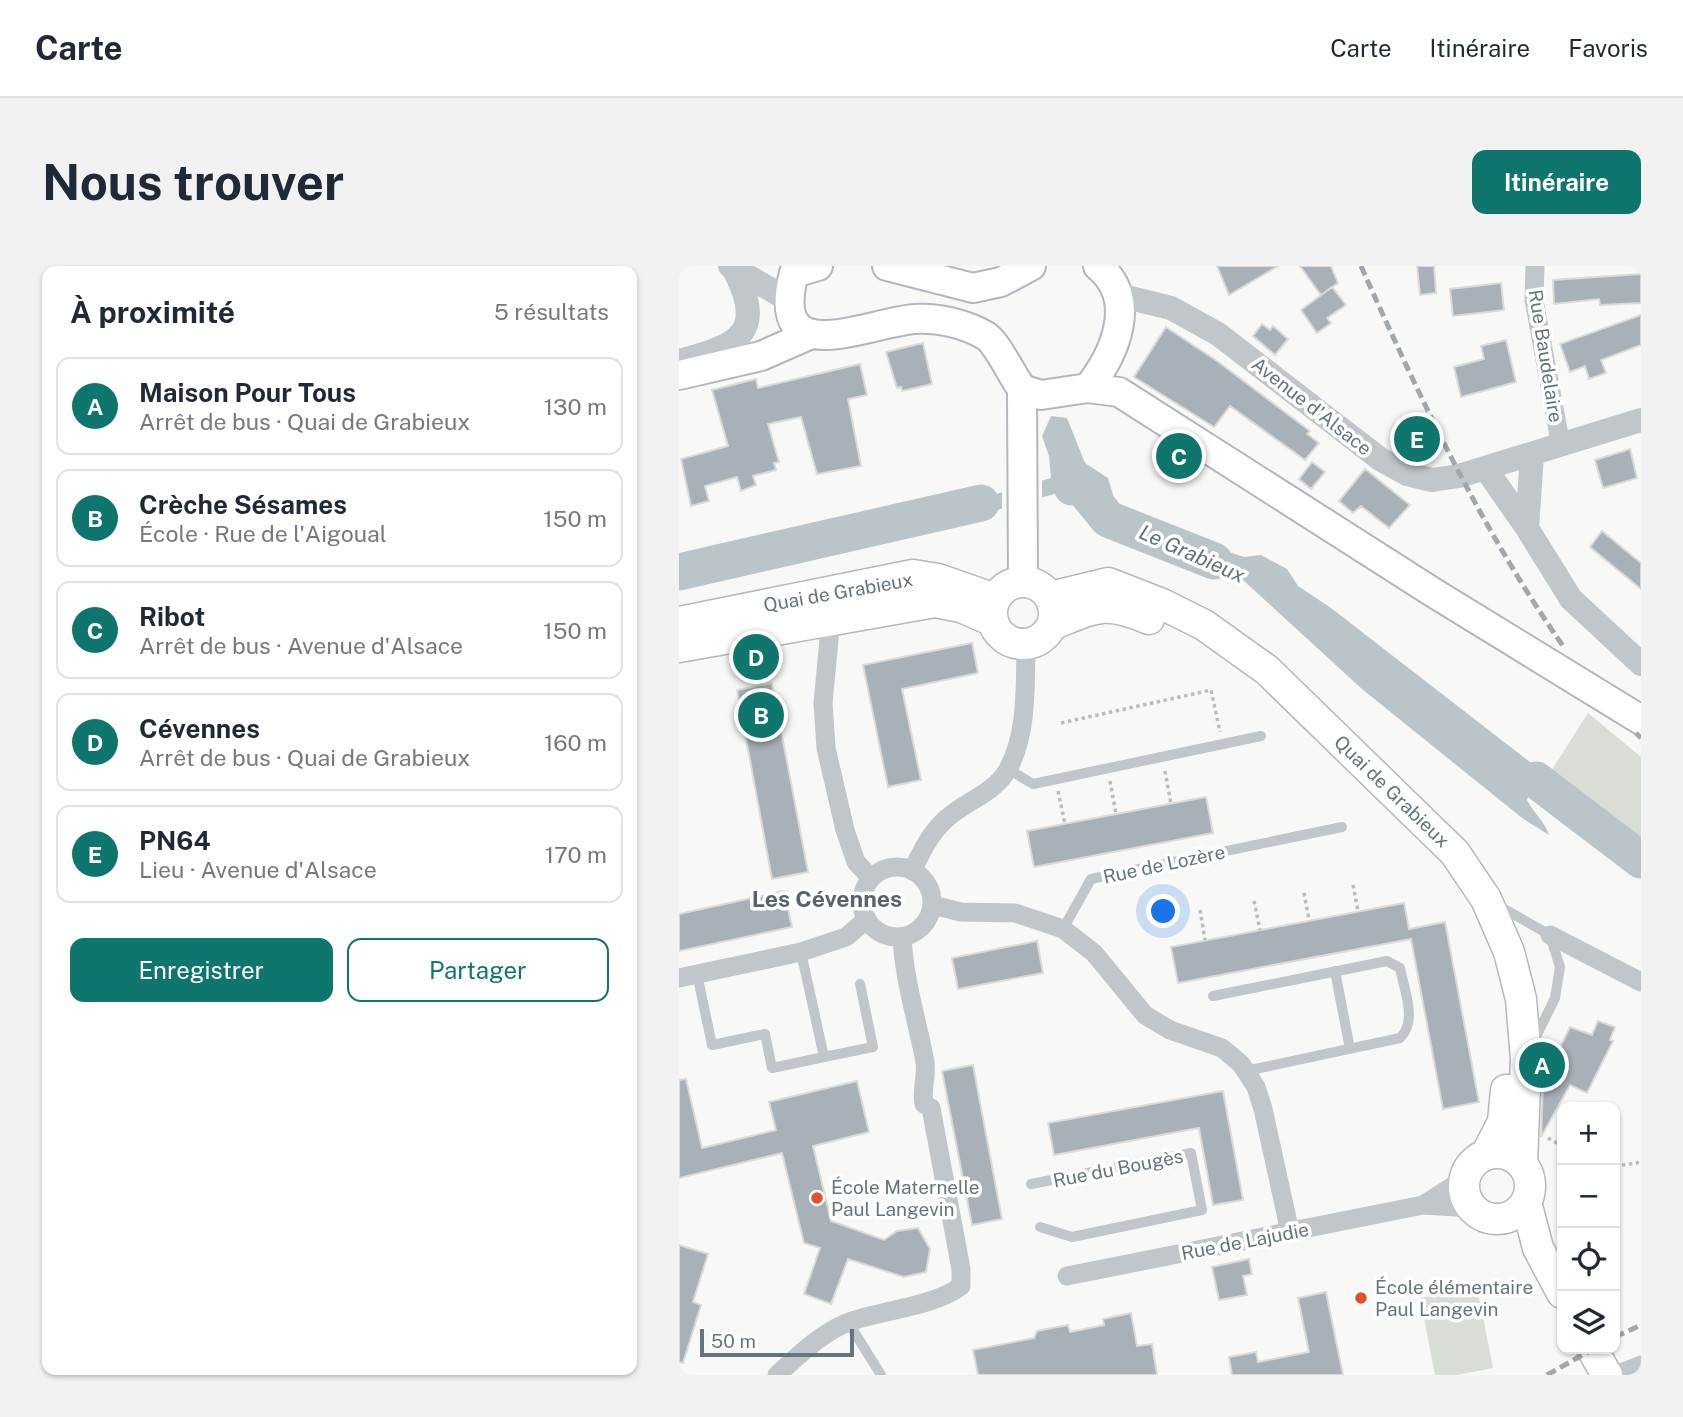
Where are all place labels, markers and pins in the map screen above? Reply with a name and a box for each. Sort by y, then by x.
pin: E [1394,413,1440,465]
pin: C [1156,430,1202,482]
pin: D [733,631,779,683]
pin: B [738,689,784,741]
pin: A [1519,1039,1565,1091]
place label: École Maternelle Paul Langevin [831,1176,980,1220]
marker: École Maternelle Paul Langevin [809,1190,825,1206]
place label: École élémentaire Paul Langevin [1375,1276,1533,1320]
marker: École élémentaire Paul Langevin [1353,1290,1369,1306]

